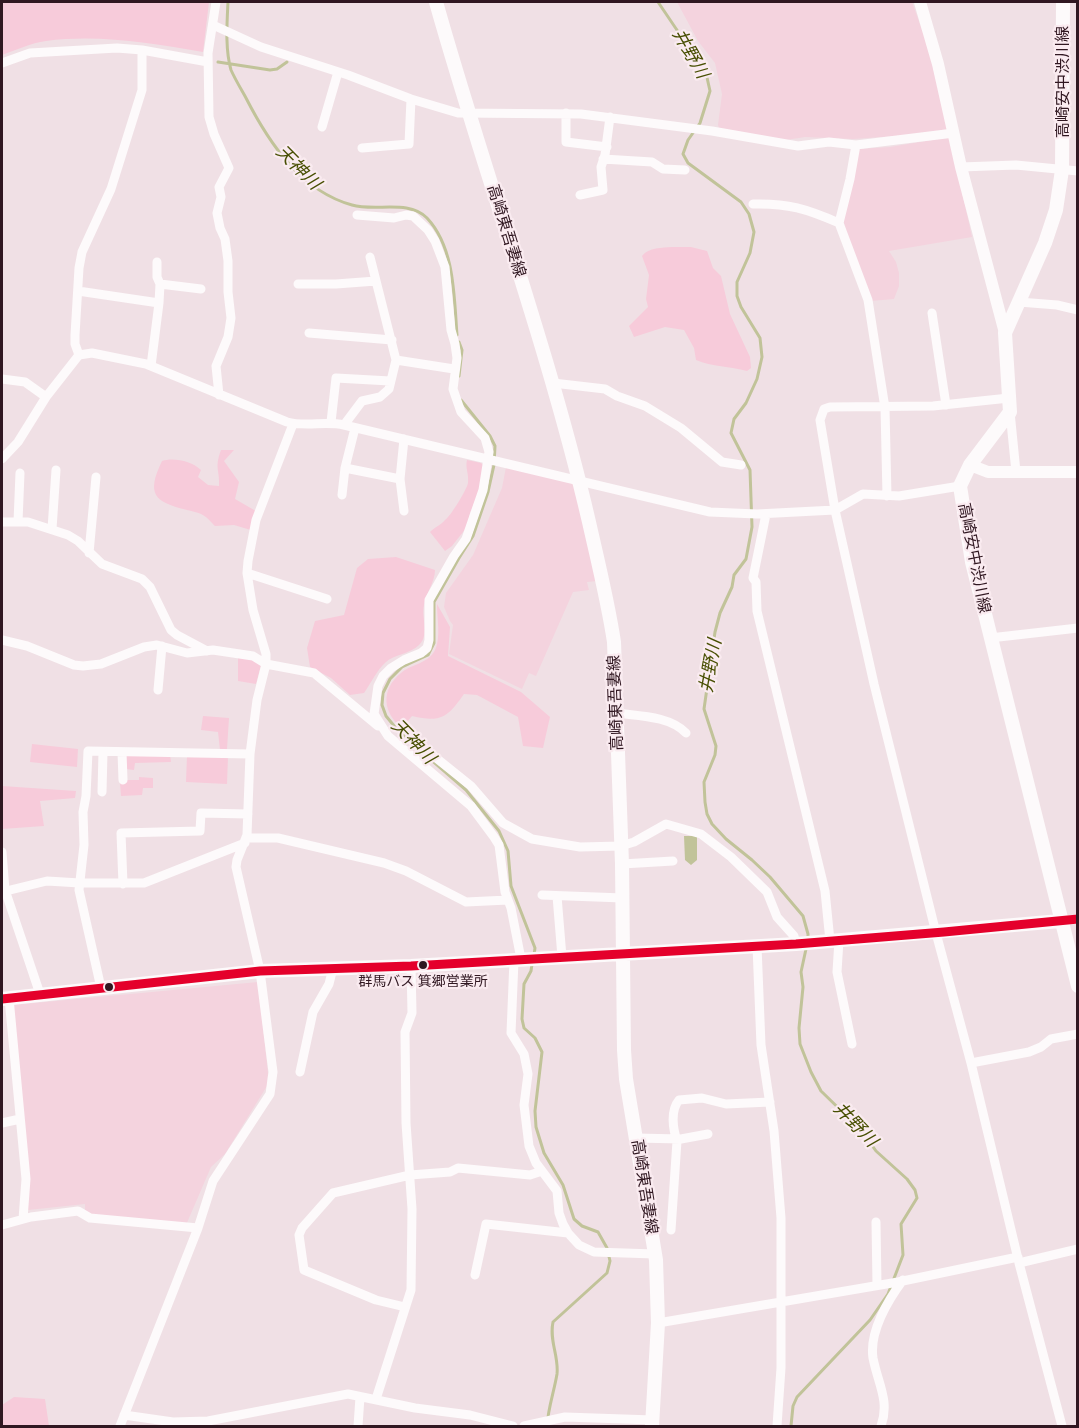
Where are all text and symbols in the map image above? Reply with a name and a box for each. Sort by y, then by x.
water label: 井野川 [667,25,713,83]
street label: 高崎安中渋川線 [1053,26,1073,138]
water label: 天神川 [271,141,325,195]
street label: 高崎東吾妻線 [483,182,529,280]
street label: 高崎安中渋川線 [954,501,994,615]
water label: 井野川 [696,638,726,694]
street label: 高崎東吾妻線 [605,655,627,751]
water label: 天神川 [386,715,440,769]
marker: 群馬バス 箕郷営業所 [417,959,429,971]
place label: 群馬バス 箕郷営業所 [358,974,488,990]
unlabelled marker [103,981,115,993]
water label: 井野川 [828,1098,882,1152]
street label: 高崎東吾妻線 [627,1138,661,1236]

